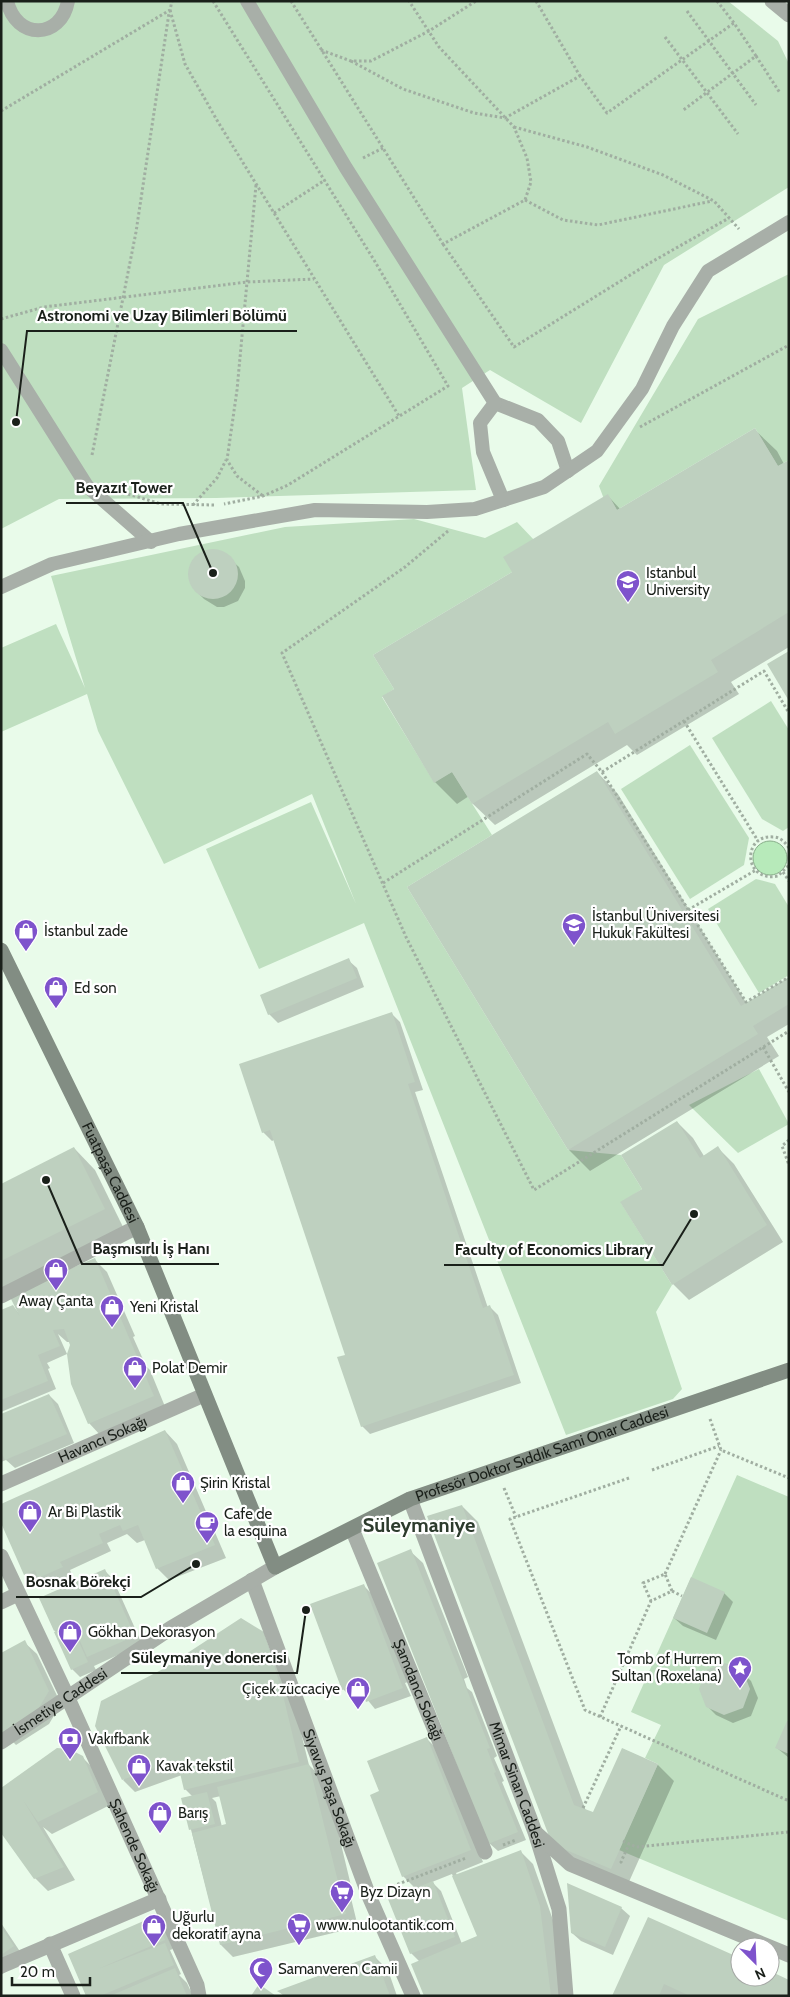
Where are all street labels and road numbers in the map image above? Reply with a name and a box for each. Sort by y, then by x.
street label: Fuatpaşa Caddesi [78,1119,143,1226]
street label: Profesör Doktor Sıddık Sami Onar Caddesi [413,1403,671,1506]
street label: Havancı Sokağı [55,1412,150,1467]
street label: Şamdancı Sokağı [389,1637,447,1743]
street label: İsmetiye Caddesi [10,1664,111,1739]
street label: Mimar Sinan Caddesi [485,1719,548,1850]
street label: Siyavuş Paşa Sokağı [299,1726,359,1850]
street label: Şahende Sokağı [105,1796,163,1895]

